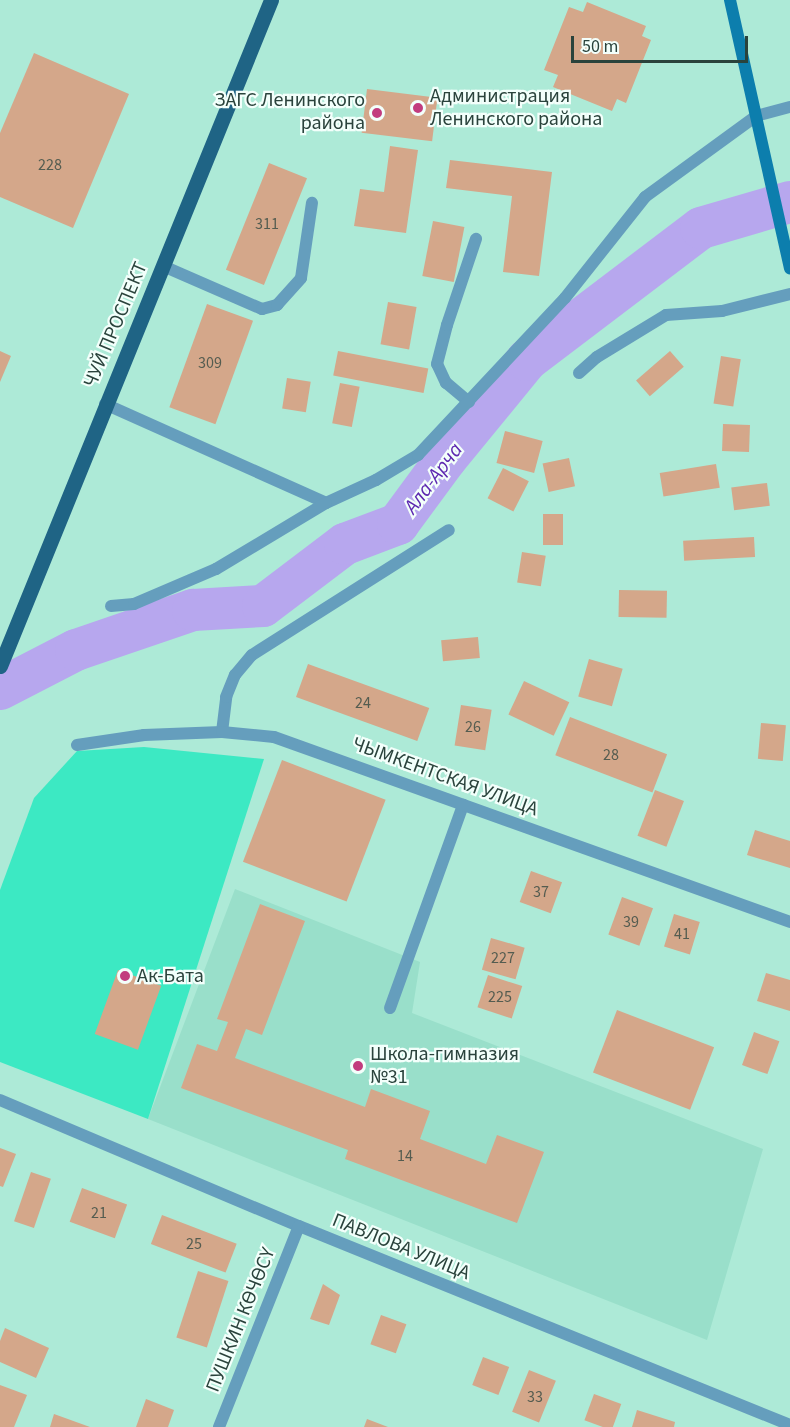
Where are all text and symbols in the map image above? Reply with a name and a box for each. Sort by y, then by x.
scale bar [574,24,751,62]
text: 50 m [582,34,618,59]
place label: Администрация Ленинского района [430,84,602,131]
place label: ЗАГС Ленинского района [214,89,365,136]
marker: Администрация Ленинского района [411,101,425,115]
marker: ЗАГС Ленинского района [370,106,384,120]
house number: 228 [38,155,62,175]
house number: 311 [255,214,279,234]
street label: ЧУЙ ПРОСПЕКТ [79,259,153,391]
house number: 309 [198,353,222,373]
water label: Ала-Арча [398,437,468,519]
house number: 24 [355,693,371,713]
house number: 26 [465,717,481,737]
street label: ЧЫМКЕНТСКАЯ УЛИЦА [349,732,541,822]
house number: 28 [603,745,619,765]
house number: 37 [533,882,549,902]
house number: 39 [623,912,639,932]
house number: 41 [674,924,690,944]
house number: 227 [491,948,515,968]
place label: Ак-Бата [137,964,204,988]
marker: Ак-Бата [118,969,132,983]
house number: 225 [488,987,512,1007]
place label: Школа-гимназия №31 [370,1042,519,1089]
marker: Школа-гимназия №31 [351,1059,365,1073]
house number: 14 [397,1146,413,1166]
house number: 21 [91,1203,107,1223]
street label: ПАВЛОВА УЛИЦА [329,1208,473,1286]
house number: 25 [186,1234,202,1254]
street label: ПУШКИН КӨЧӨСҮ [201,1244,281,1396]
house number: 33 [527,1387,543,1407]

